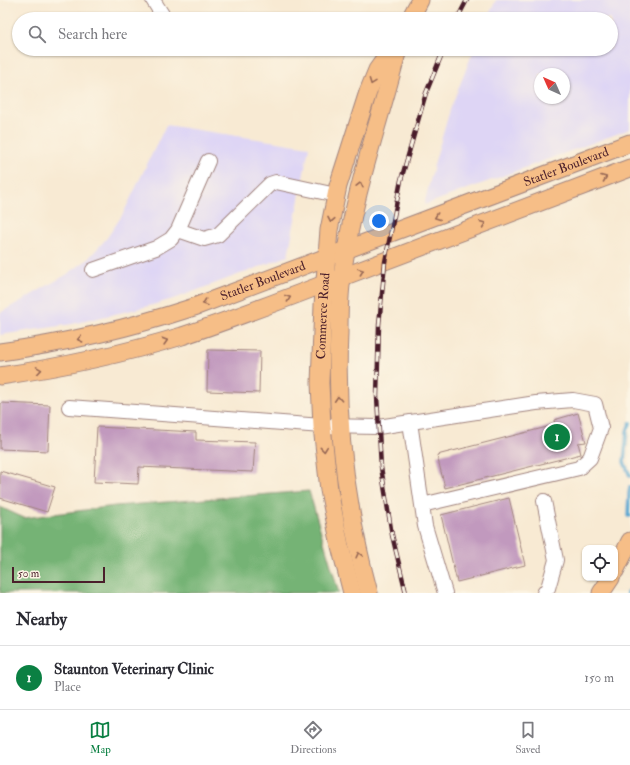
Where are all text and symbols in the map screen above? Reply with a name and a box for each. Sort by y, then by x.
search box [12,12,618,56]
icon: search [26,23,48,45]
text: Search here [58,25,127,44]
north arrow [534,68,570,104]
one-way arrow [369,79,377,86]
street label: Statler Boulevard [521,144,611,190]
one-way arrow [601,175,608,183]
one-way arrow [356,182,364,188]
your location [369,211,389,231]
one-way arrow [433,212,440,220]
one-way arrow [328,217,336,223]
one-way arrow [479,221,486,229]
street label: Statler Boulevard [218,258,308,304]
one-way arrow [358,267,365,275]
street label: Commerce Road [313,272,334,360]
one-way arrow [284,294,291,302]
one-way arrow [202,299,209,307]
one-way arrow [77,334,83,342]
one-way arrow [161,337,168,346]
one-way arrow [35,366,42,375]
one-way arrow [334,396,343,402]
pin: 1 [544,422,570,452]
one-way arrow [320,446,329,452]
map controls [582,545,618,581]
button: locate [582,545,618,581]
one-way arrow [356,552,364,559]
scale bar [12,565,105,584]
text: 50 m [18,567,39,580]
text: Nearby [16,609,67,630]
text: Staunton Veterinary Clinic [54,660,214,679]
text: 1 [27,670,31,686]
text: 150 m [584,670,614,686]
text: Place [54,679,81,695]
tab: Map [89,719,111,756]
tab: Directions [290,719,337,756]
tab: Saved [515,719,541,756]

